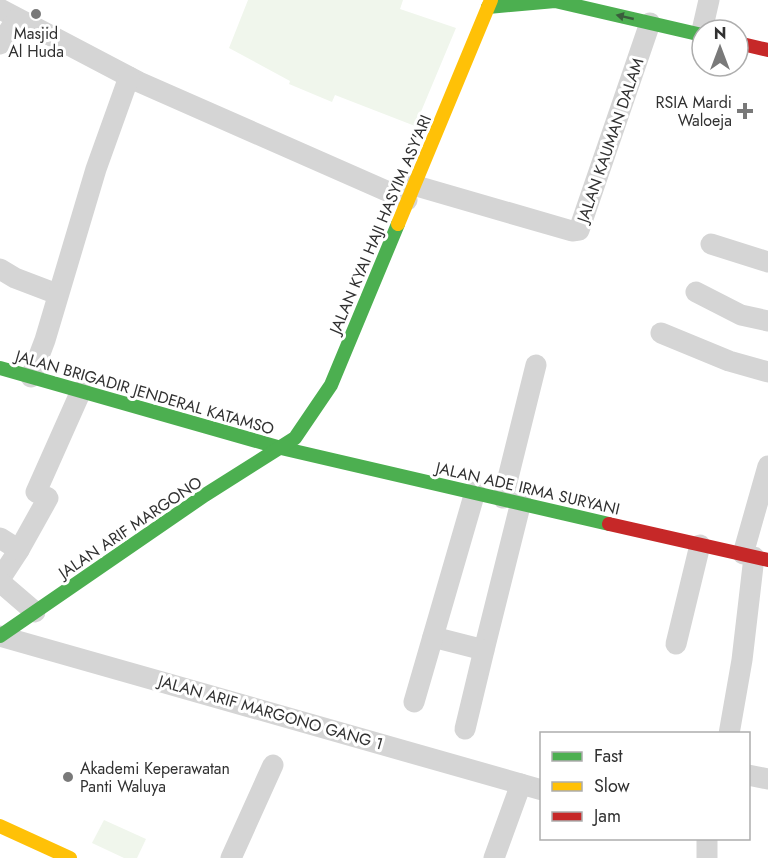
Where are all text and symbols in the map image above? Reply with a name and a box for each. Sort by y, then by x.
marker: Masjid Al Huda [29,7,43,21]
one-way arrow [615,12,634,21]
north arrow [690,18,750,78]
place label: Masjid Al Huda [8,22,64,63]
text: N [714,22,726,45]
street label: JALAN KAUMAN DALAM [571,55,649,227]
place label: RSIA Mardi Waloeja [656,91,732,132]
marker: RSIA Mardi Waloeja [736,102,754,120]
street label: JALAN KYAI HAJI HASYIM ASY'ARI [323,111,437,339]
street label: JALAN BRIGADIR JENDERAL KATAMSO [11,344,277,440]
street label: JALAN ADE IRMA SURYANI [432,456,622,521]
street label: JALAN ARIF MARGONO [52,471,207,585]
street label: JALAN ARIF MARGONO GANG 1 [154,669,386,756]
legend [540,732,750,840]
text: Fast [594,743,623,769]
place label: Akademi Keperawatan Panti Waluya [80,757,230,798]
marker: Akademi Keperawatan Panti Waluya [61,770,75,784]
text: Slow [594,773,631,799]
text: Jam [592,803,621,829]

